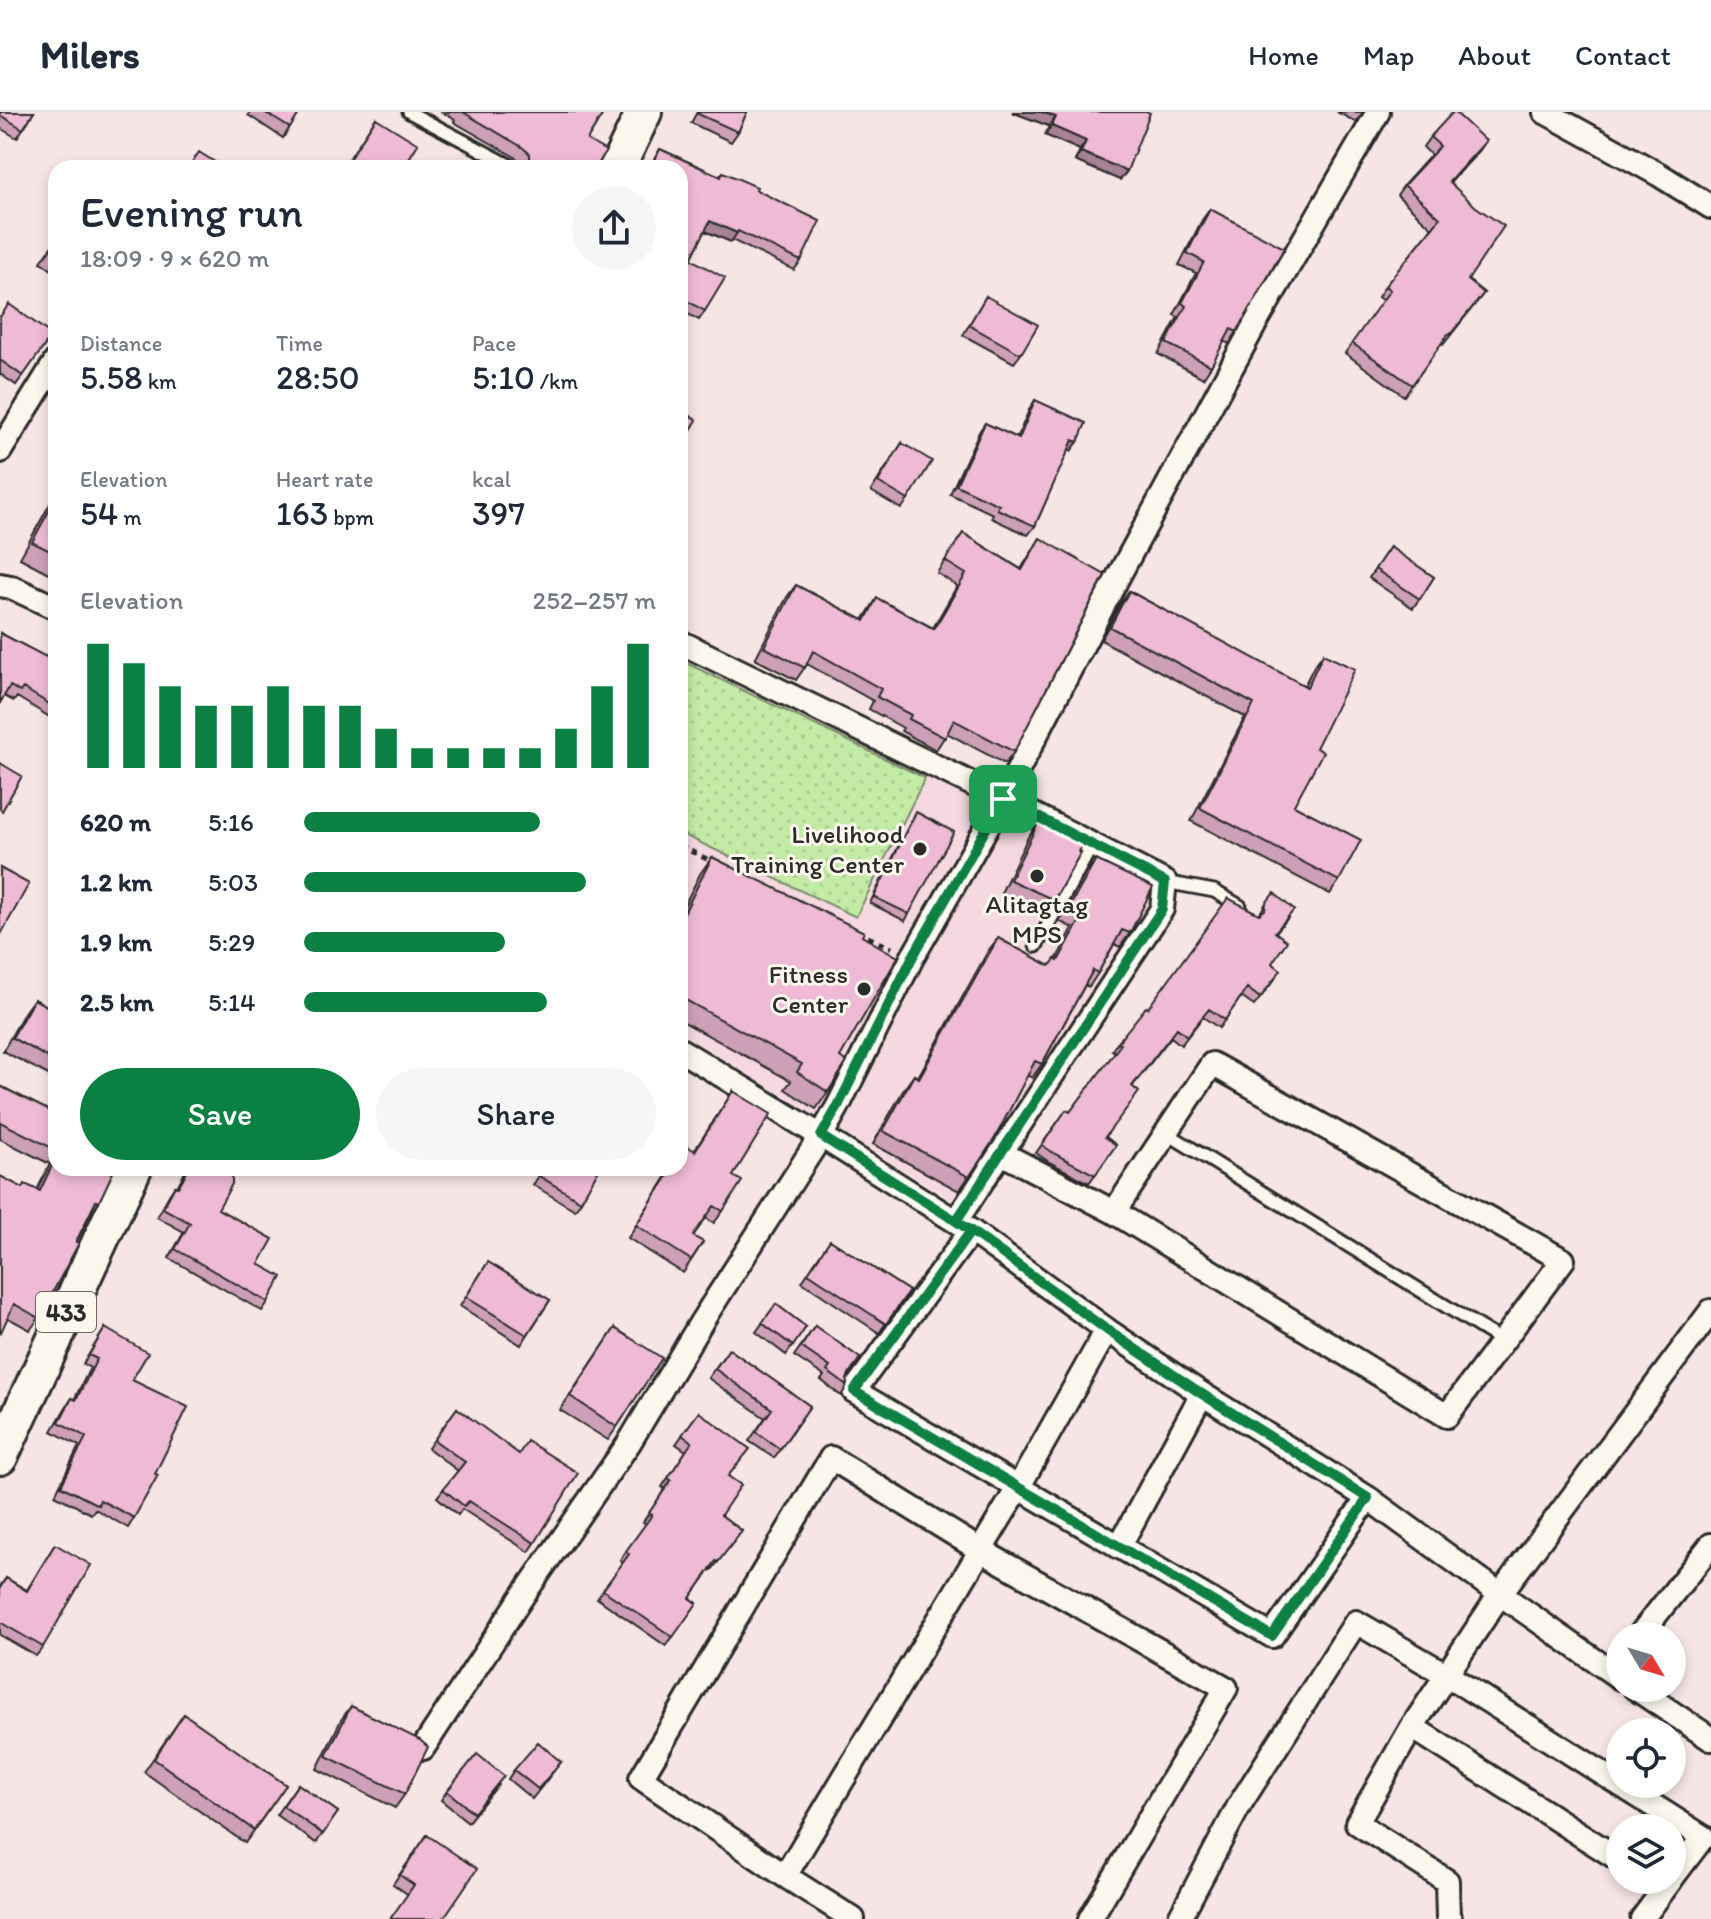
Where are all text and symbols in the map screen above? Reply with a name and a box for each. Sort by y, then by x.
text: Milers [40,32,140,78]
text: Home [1248,38,1319,72]
text: Map [1363,38,1414,72]
text: About [1458,38,1531,72]
text: Contact [1575,38,1671,72]
text: Evening run [80,185,303,238]
button: share [572,186,656,270]
text: 18:09 · 9 × 620 m [80,242,269,274]
text: Distance [80,330,162,357]
text: Time [276,330,323,357]
text: Pace [472,330,516,357]
text: 5.58 [80,357,143,398]
text: 28:50 [276,357,360,398]
text: 5:10 [472,357,535,398]
text: km [143,368,177,395]
text: /km [535,368,578,395]
text: Elevation [80,466,167,493]
text: Heart rate [276,466,373,493]
text: kcal [472,466,511,493]
text: 54 [80,493,118,534]
text: 163 [276,493,328,534]
text: 397 [472,493,525,534]
text: m [118,504,142,531]
text: bpm [328,504,374,531]
text: Elevation [80,584,183,616]
text: 252–257 m [533,584,656,616]
pin [969,765,1037,833]
icon: arrive [981,777,1025,821]
text: 620 m [80,806,151,838]
text: 5:16 [208,806,254,838]
place label: Livelihood Training Center [731,818,905,880]
marker: Livelihood Training Center [911,840,929,858]
text: 1.2 km [80,866,152,898]
text: 5:03 [208,866,258,898]
marker: Alitagtag MPS [1028,867,1046,885]
place label: Alitagtag MPS [986,888,1089,950]
text: 1.9 km [80,926,152,958]
text: 5:29 [208,926,255,958]
place label: Fitness Center [769,958,849,1020]
marker: Fitness Center [855,980,873,998]
text: 2.5 km [80,986,154,1018]
text: 5:14 [208,986,256,1018]
button: Save [80,1068,360,1160]
button: Share [376,1068,656,1160]
road number: 433 [36,1292,96,1332]
north arrow [1606,1622,1686,1702]
map controls [1606,1622,1686,1894]
button: locate [1606,1718,1686,1798]
button: layers [1606,1814,1686,1894]

